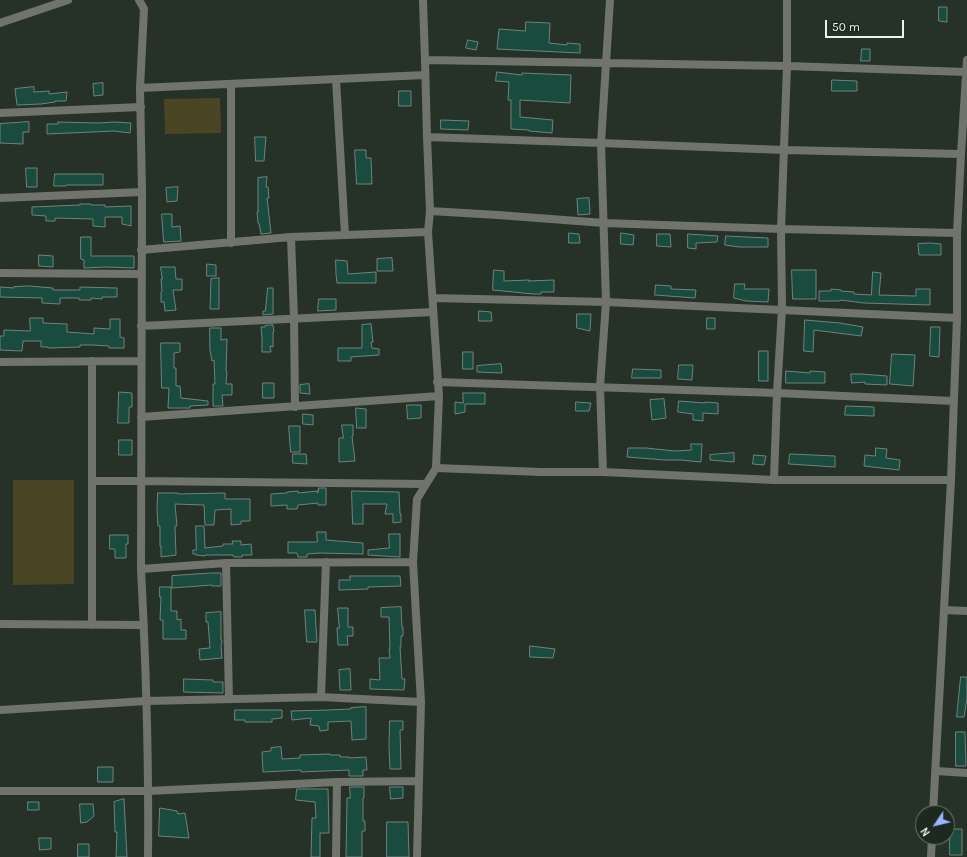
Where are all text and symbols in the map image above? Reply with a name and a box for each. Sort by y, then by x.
scale bar [827,12,906,38]
text: 50 m [832,20,860,34]
north arrow [915,805,955,845]
text: N [918,825,933,839]

